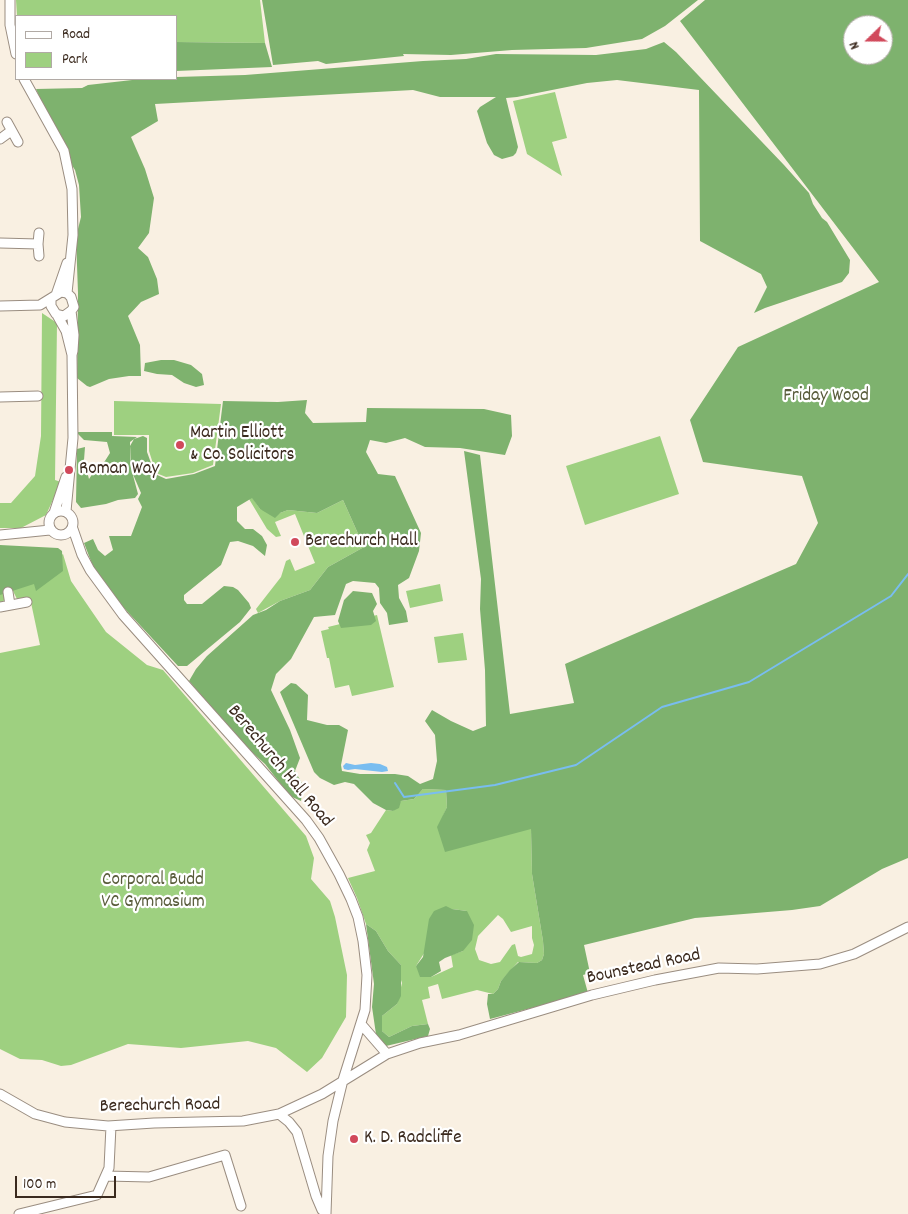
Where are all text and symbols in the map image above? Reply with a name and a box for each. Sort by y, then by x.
legend [15,15,178,80]
north arrow [843,15,893,65]
text: Road [62,24,90,46]
text: N [844,38,866,52]
text: Park [62,49,88,71]
park label: Friday Wood [783,386,869,408]
place label: Martin Elliott & Co. Solicitors [190,423,295,467]
marker: Martin Elliott & Co. Solicitors [174,439,186,451]
place label: Roman Way [79,459,159,481]
marker: Roman Way [63,464,75,476]
place label: Berechurch Hall [305,531,418,553]
marker: Berechurch Hall [289,536,301,548]
street label: Berechurch Hall Road [221,701,337,833]
park label: Corporal Budd VC Gymnasium [101,870,205,914]
street label: Bounstead Road [585,945,703,991]
street label: Berechurch Road [100,1095,220,1119]
place label: K. D. Radcliffe [364,1128,462,1150]
marker: K. D. Radcliffe [348,1133,360,1145]
scale bar [18,1166,119,1198]
text: 100 m [23,1174,56,1196]

